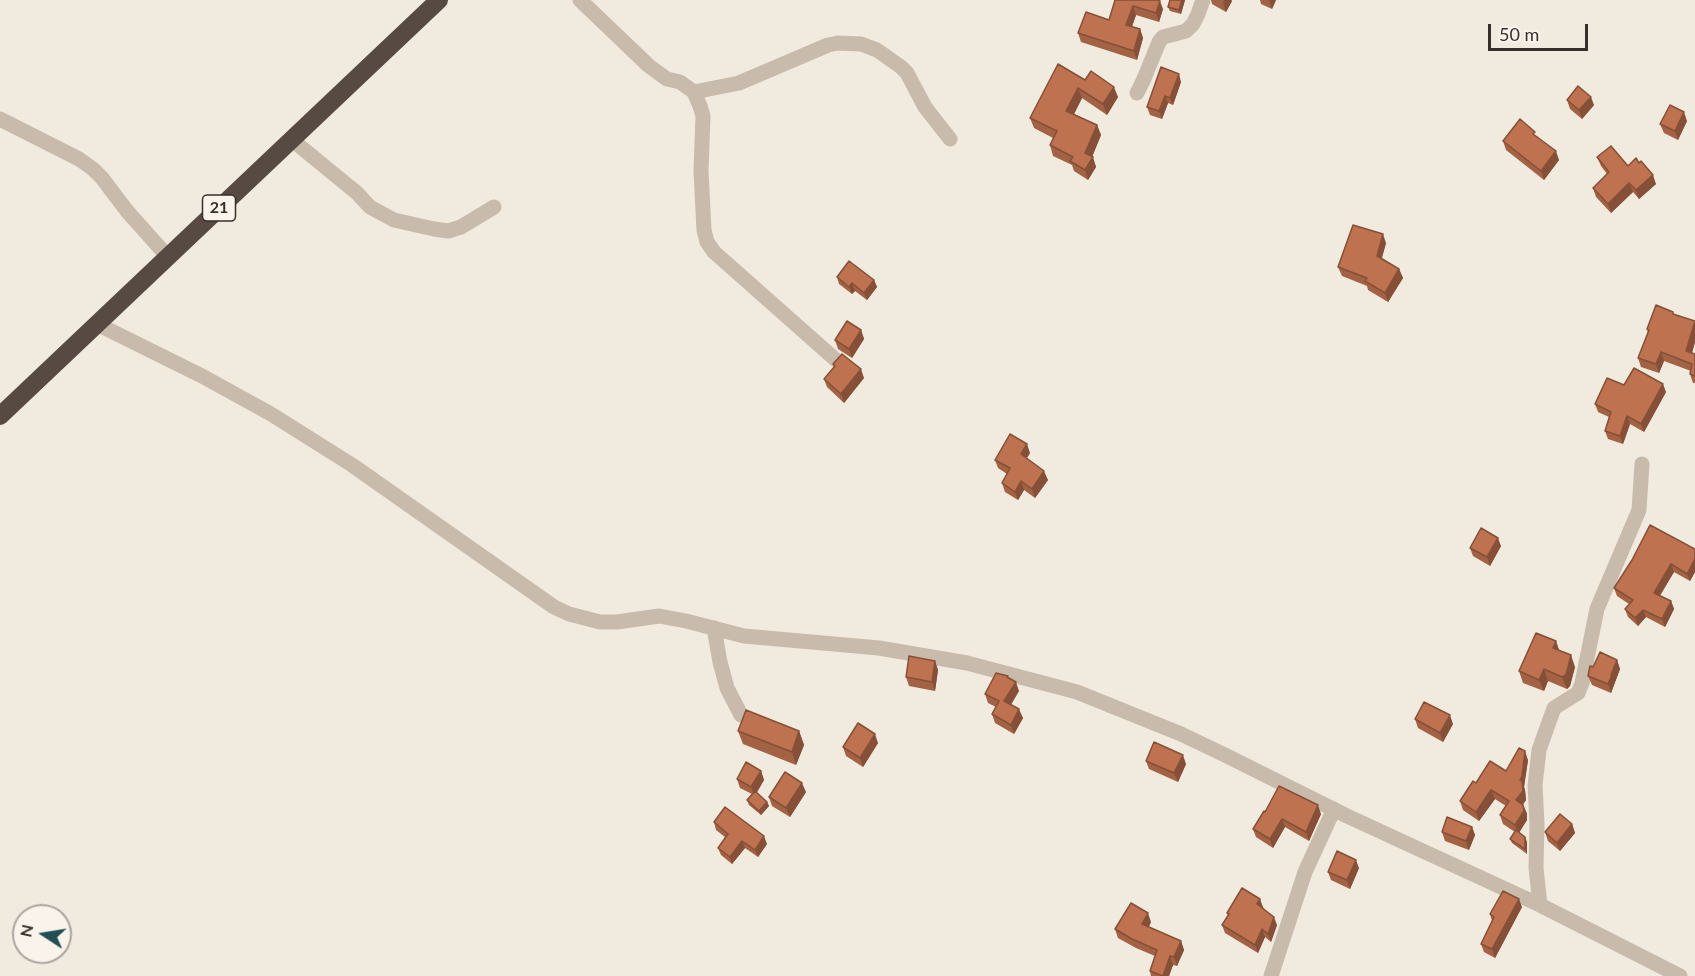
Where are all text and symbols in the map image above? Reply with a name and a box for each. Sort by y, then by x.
scale bar [1491,12,1592,50]
text: 50 m [1499,23,1539,45]
road number: 21 [202,195,236,221]
north arrow [12,904,72,964]
text: N [15,923,36,939]

